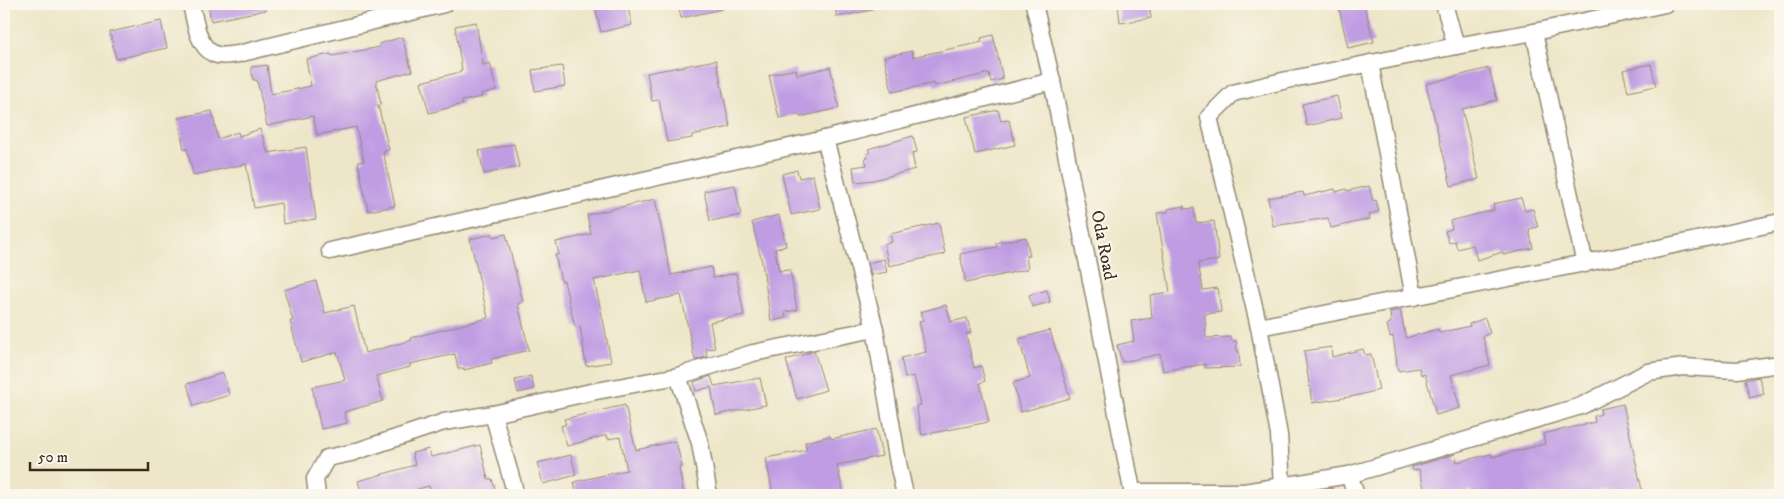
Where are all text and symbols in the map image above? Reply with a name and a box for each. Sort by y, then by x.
street label: Oda Road [1085,208,1121,282]
scale bar [30,439,148,471]
text: 50 m [38,448,68,467]

